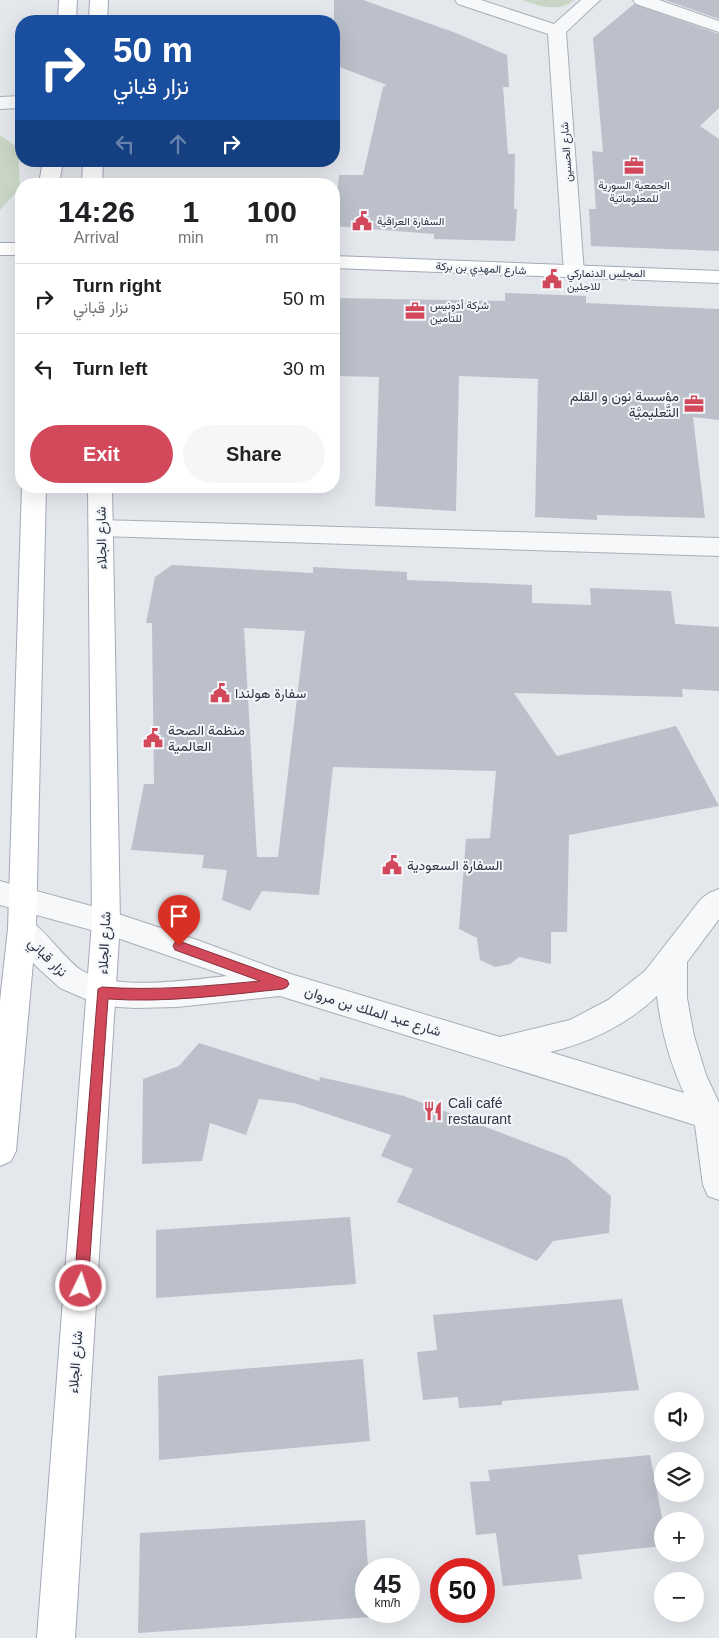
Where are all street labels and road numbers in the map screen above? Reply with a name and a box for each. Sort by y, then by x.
street label: شارع الحسين [558,121,576,182]
street label: شارع المهدي بن بركة [435,260,527,280]
street label: شارع الجلاء [92,506,113,570]
street label: شارع الجلاء [94,911,117,975]
street label: نزار قباني [22,934,71,983]
street label: شارع عبد الملك بن مروان [302,983,443,1042]
street label: شارع الجلاء [65,1330,88,1394]

